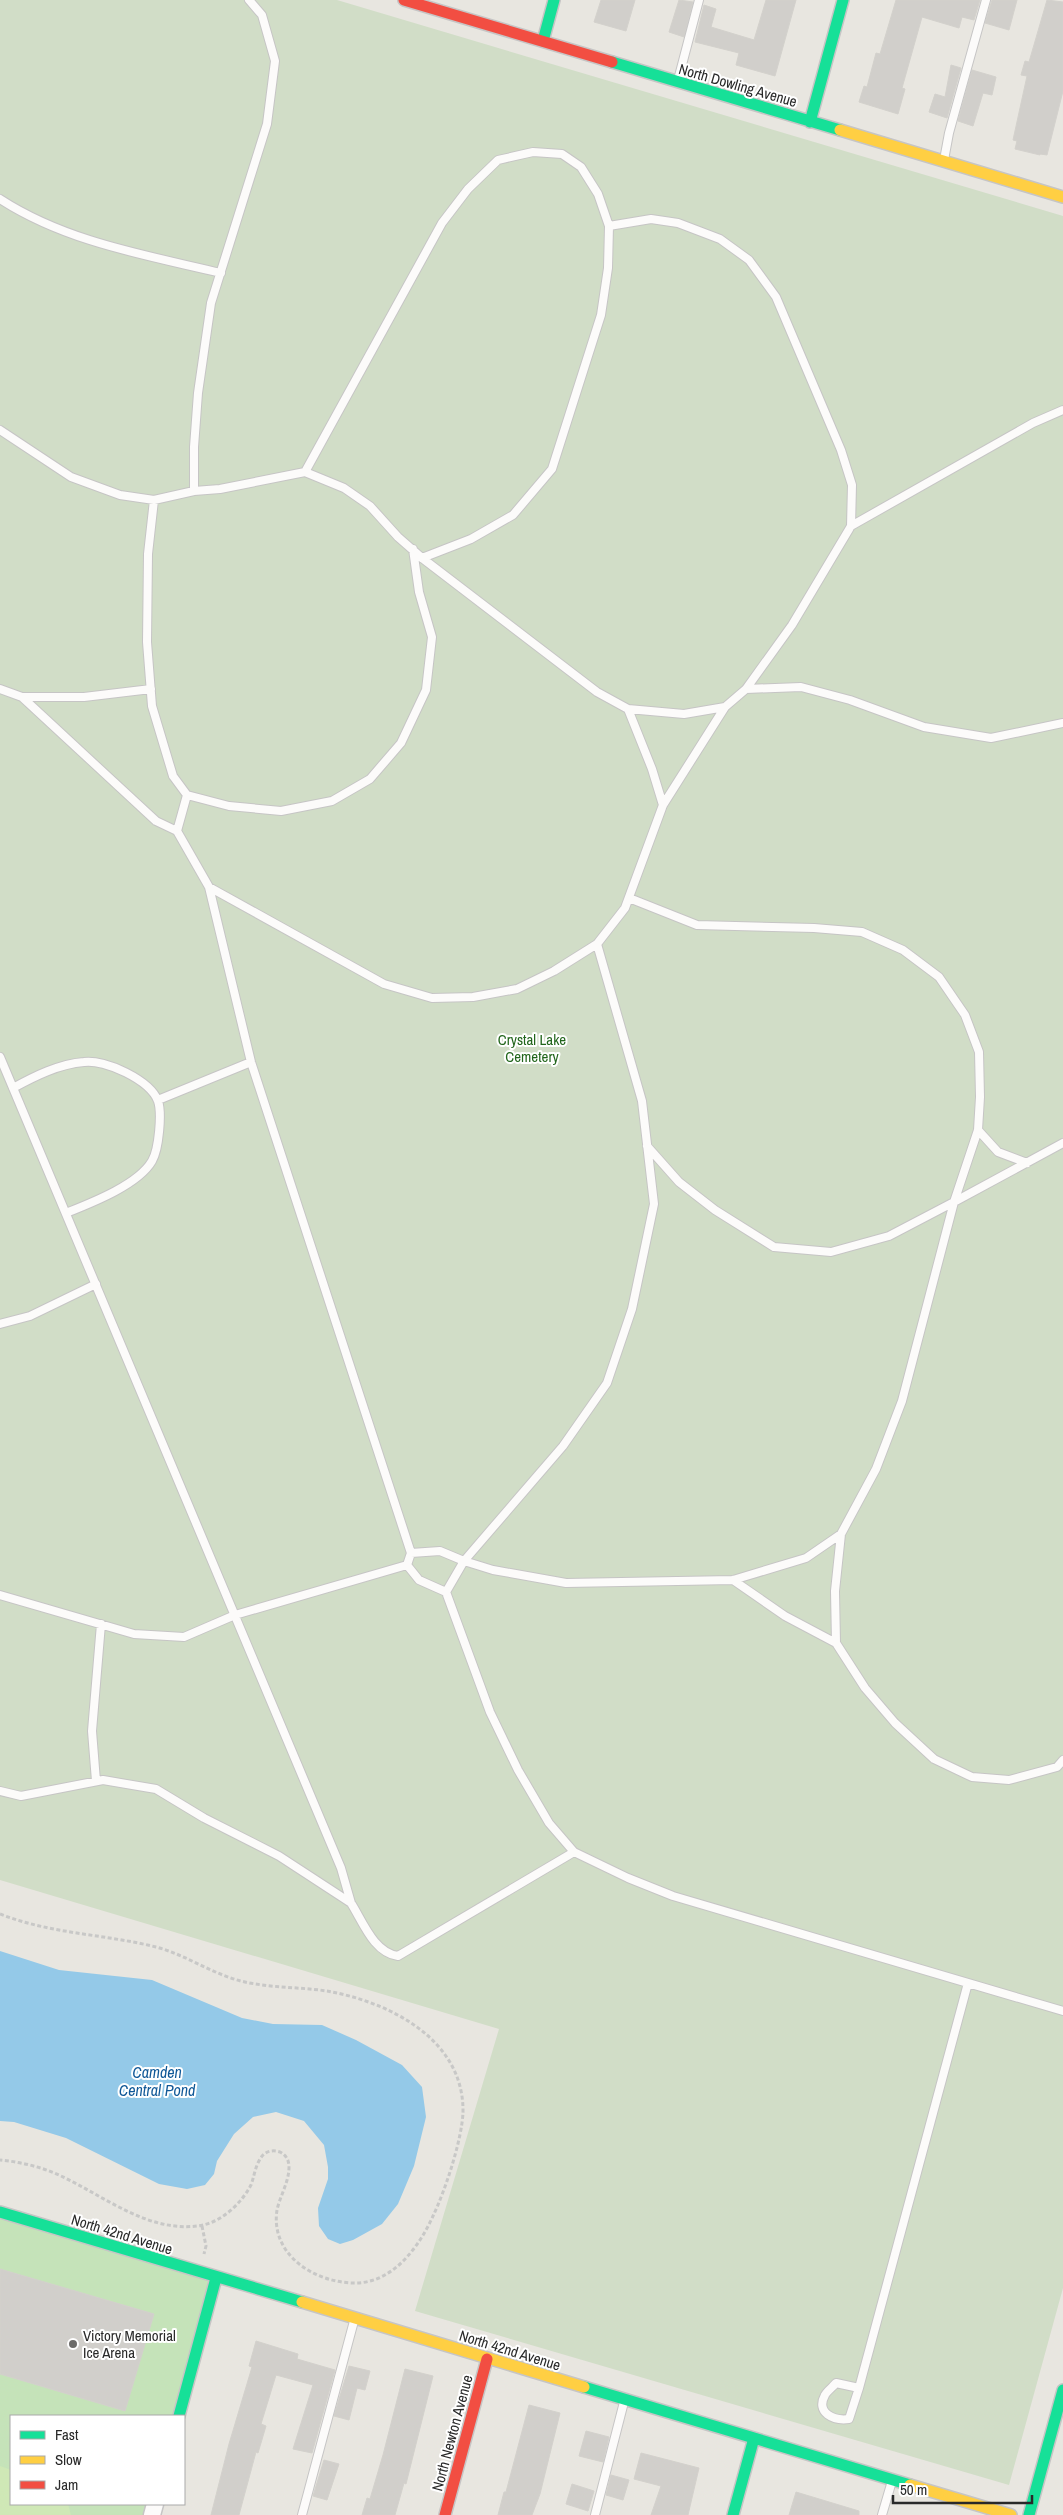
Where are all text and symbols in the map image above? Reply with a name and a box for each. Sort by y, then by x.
street label: North Dowling Avenue [676,58,800,112]
park label: Crystal Lake Cemetery [498,1029,566,1067]
water label: Camden Central Pond [119,2061,196,2101]
street label: North 42nd Avenue [69,2209,175,2259]
place label: Victory Memorial Ice Arena [83,2325,176,2363]
street label: North 42nd Avenue [457,2325,563,2375]
marker: Victory Memorial Ice Arena [67,2338,79,2350]
street label: North Newton Avenue [426,2372,478,2493]
legend [10,2415,185,2505]
text: Fast [55,2424,79,2445]
text: Slow [55,2449,82,2470]
scale bar [893,2472,1032,2504]
text: Jam [55,2474,78,2495]
text: 50 m [900,2479,927,2500]

